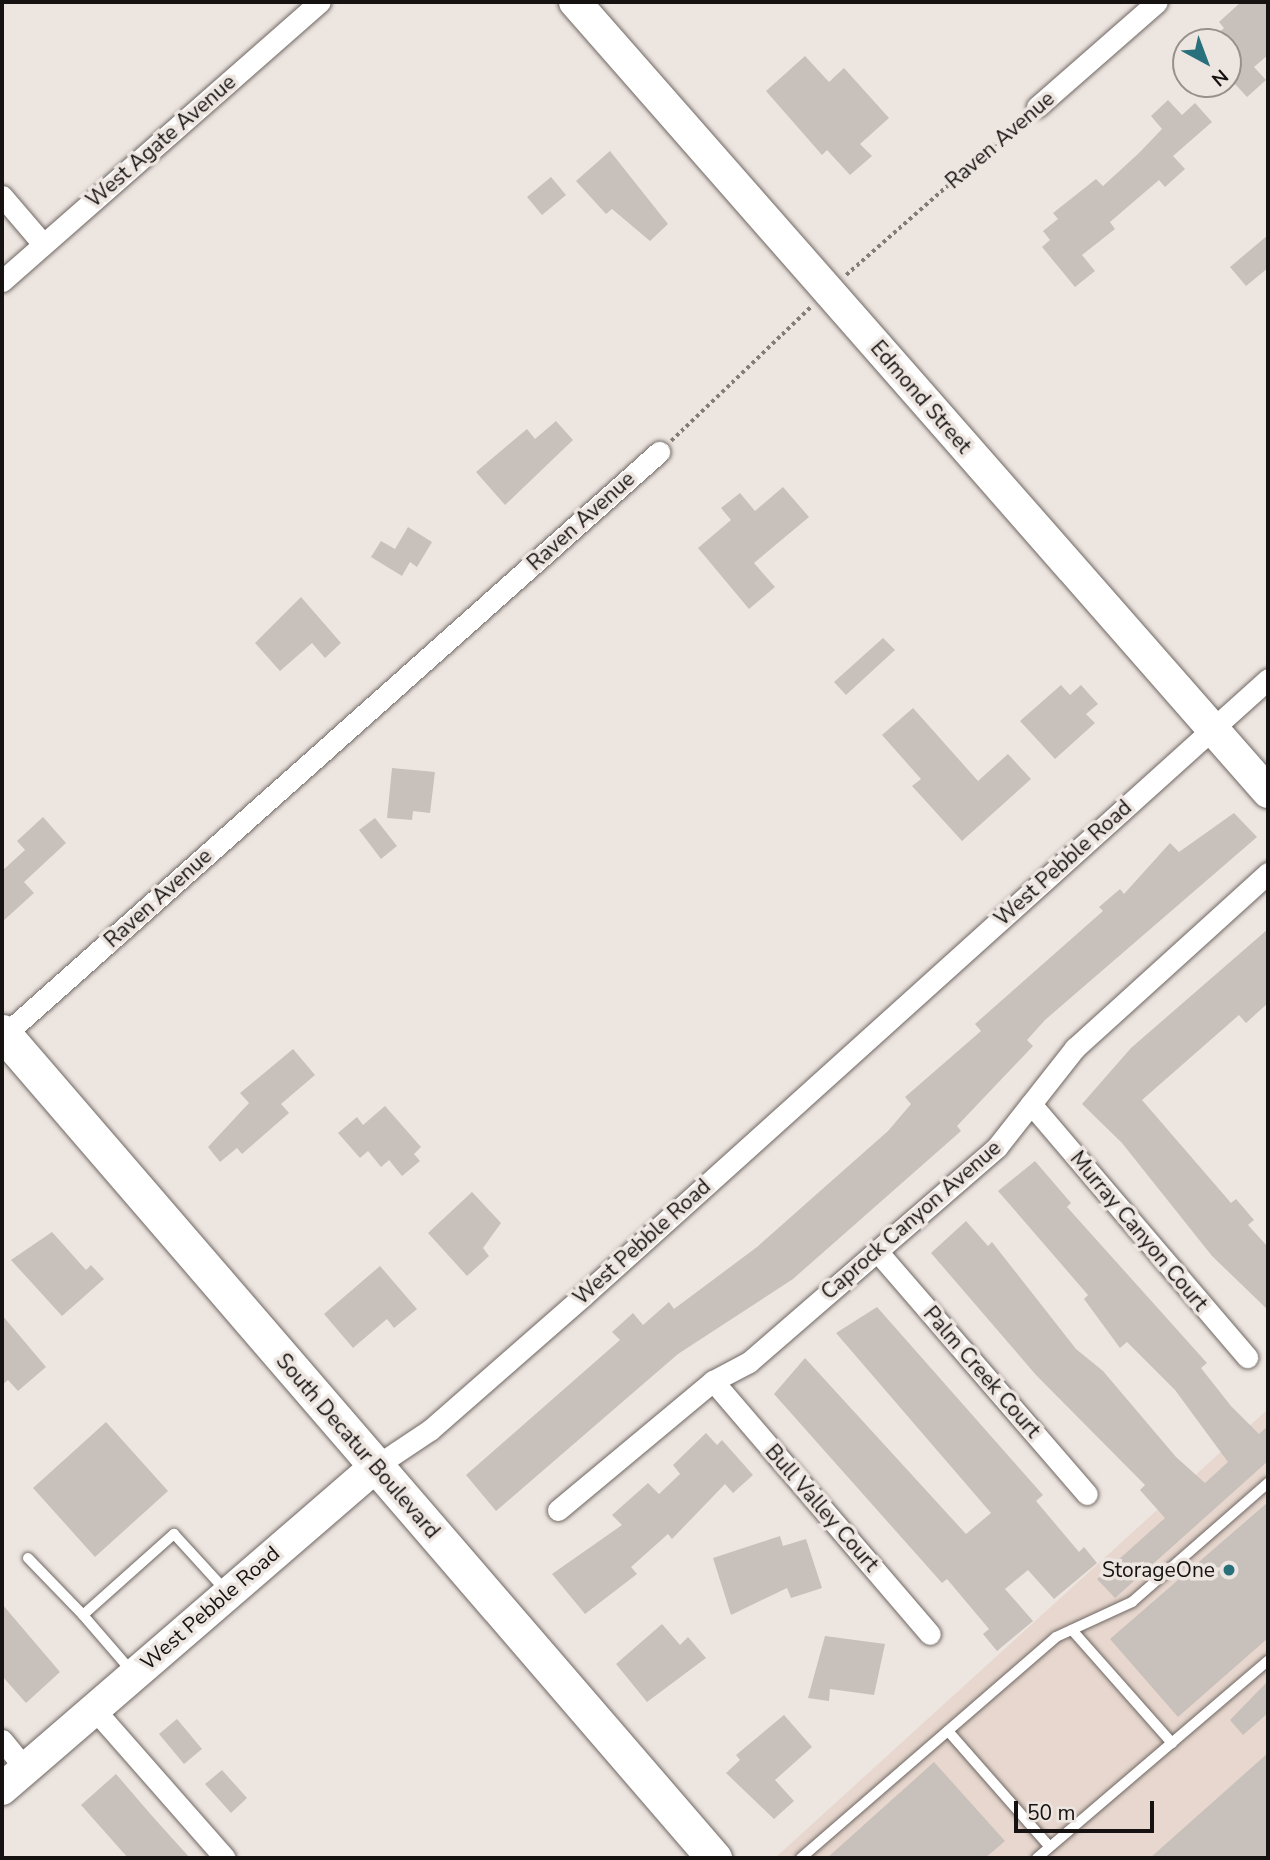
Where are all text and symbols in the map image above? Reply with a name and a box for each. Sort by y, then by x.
north arrow [1172,28,1242,98]
text: N [1206,63,1233,92]
street label: West Agate Avenue [81,69,241,213]
street label: Raven Avenue [941,86,1059,194]
street label: Edmond Street [865,336,977,458]
street label: Raven Avenue [522,466,640,576]
street label: West Pebble Road [989,795,1137,931]
street label: Raven Avenue [99,843,217,953]
street label: Caprock Canyon Avenue [816,1135,1006,1305]
street label: Murray Canyon Court [1065,1146,1213,1316]
street label: West Pebble Road [568,1174,716,1310]
street label: Palm Creek Court [918,1301,1046,1443]
street label: South Decatur Boulevard [271,1348,445,1544]
street label: Bull Valley Court [760,1439,884,1577]
street label: West Pebble Road [135,1541,285,1675]
place label: StorageOne [1102,1557,1215,1583]
marker: StorageOne [1221,1562,1237,1578]
scale bar [1018,1786,1158,1830]
text: 50 m [1027,1799,1076,1827]

